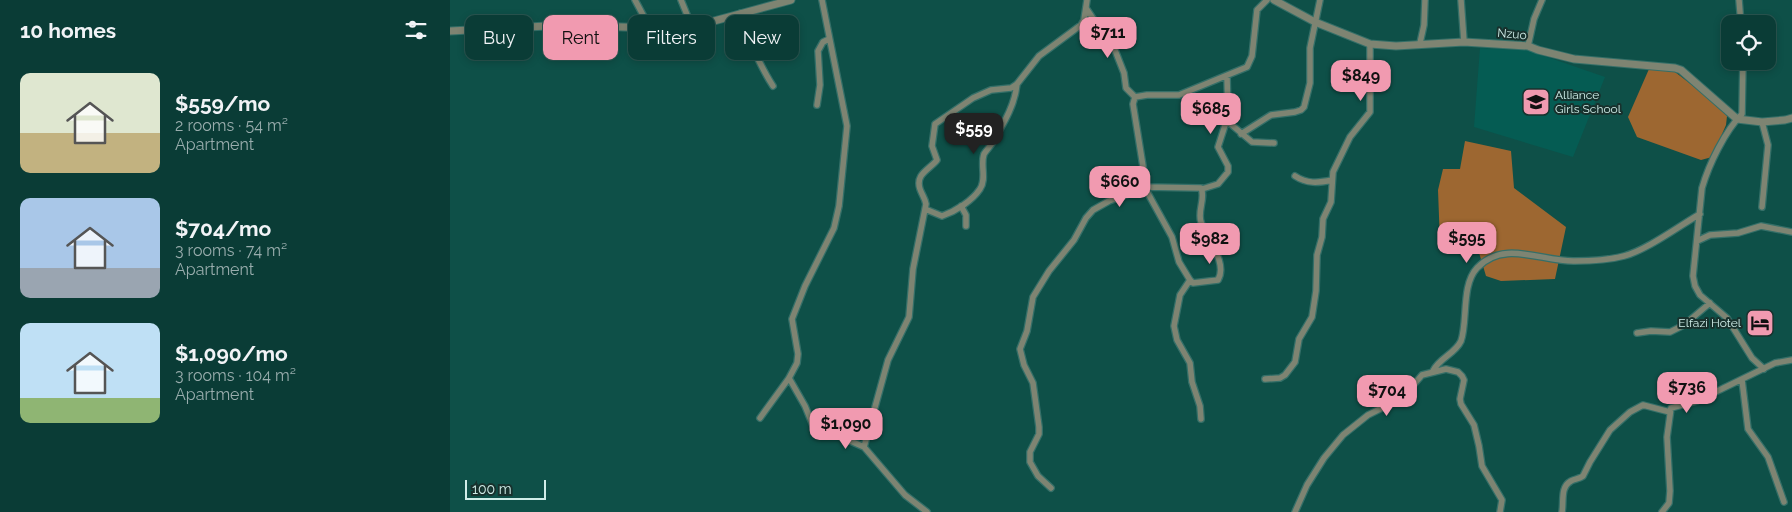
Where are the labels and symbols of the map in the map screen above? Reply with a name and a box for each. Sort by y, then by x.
pin: $711 [1078,17,1138,59]
street label: Nzuo [1497,26,1527,42]
pin: $849 [1331,59,1391,102]
school or university icon: Alliance Girls School [1521,87,1551,117]
place label: Alliance Girls School [1555,88,1622,116]
pin: $685 [1181,92,1241,135]
pin: $559 [944,112,1004,155]
pin: $660 [1090,166,1150,208]
pin: $982 [1180,222,1240,265]
pin: $595 [1437,222,1497,264]
hotel icon: Elfazi Hotel [1745,308,1775,338]
place label: Elfazi Hotel [1678,316,1742,330]
pin: $736 [1657,372,1717,414]
pin: $704 [1357,374,1417,417]
pin: $1,090 [805,408,887,450]
scale bar [465,477,546,500]

